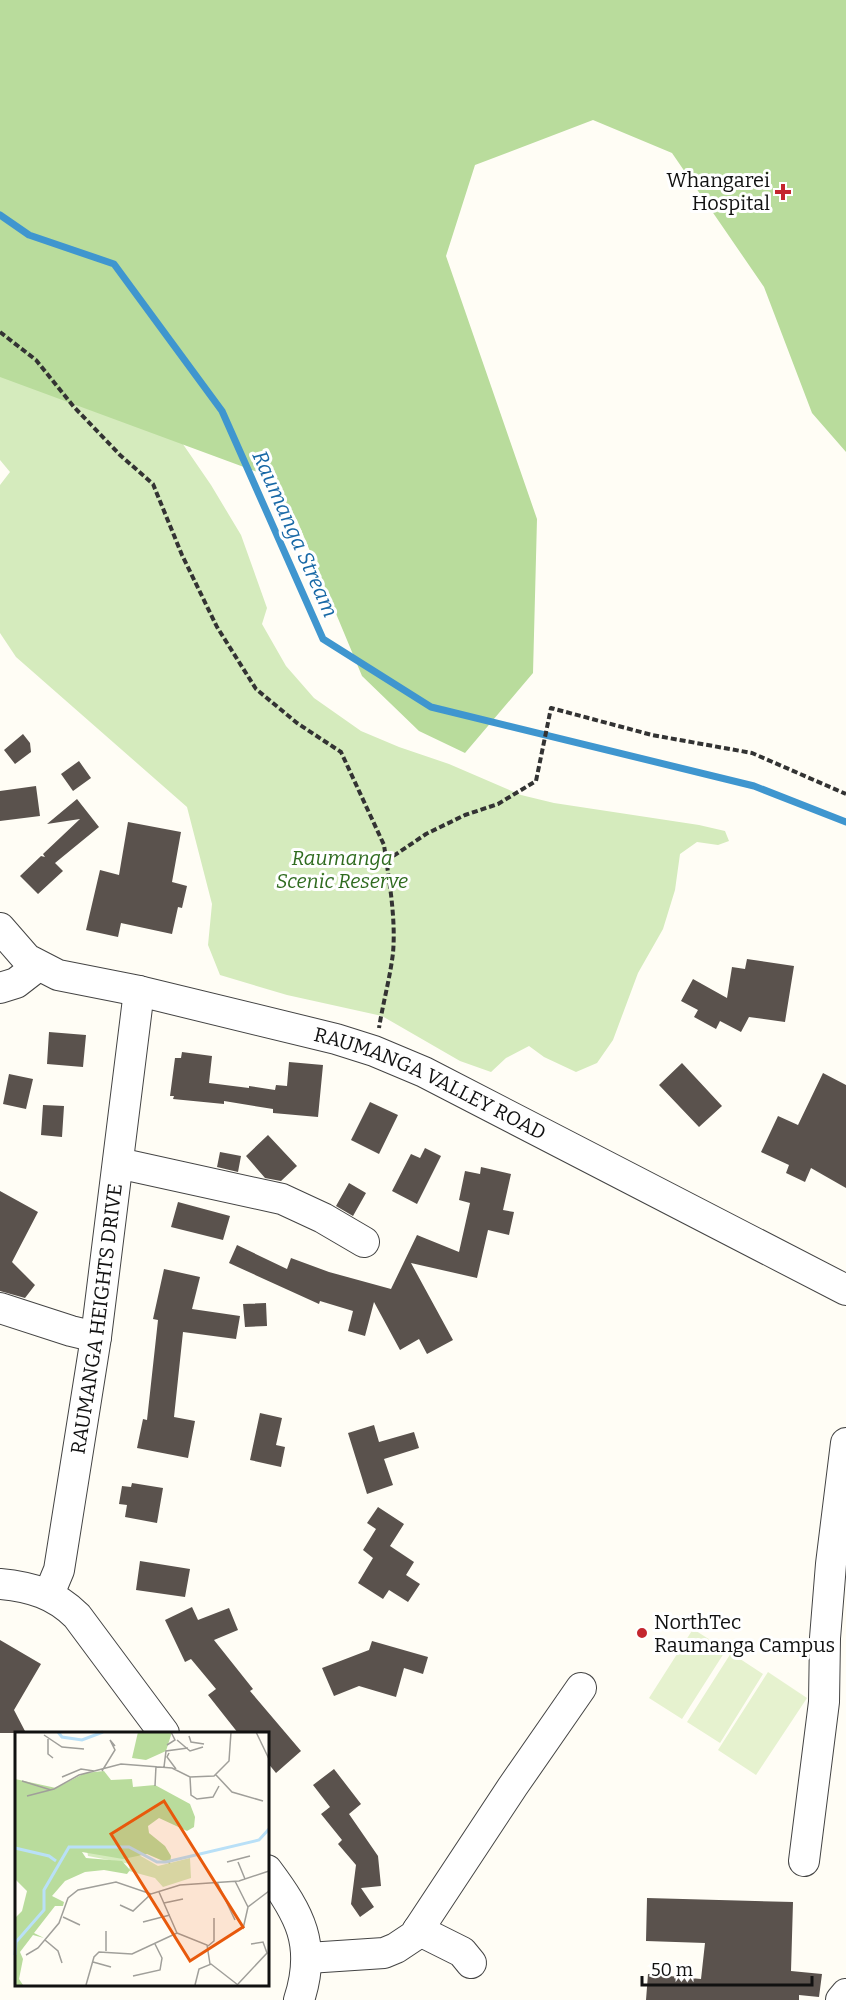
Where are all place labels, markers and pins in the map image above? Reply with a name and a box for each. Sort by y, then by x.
place label: Whangarei Hospital [667,168,770,215]
marker: Whangarei Hospital [774,183,792,201]
place label: NorthTec Raumanga Campus [654,1610,835,1657]
marker: NorthTec Raumanga Campus [635,1626,649,1640]

